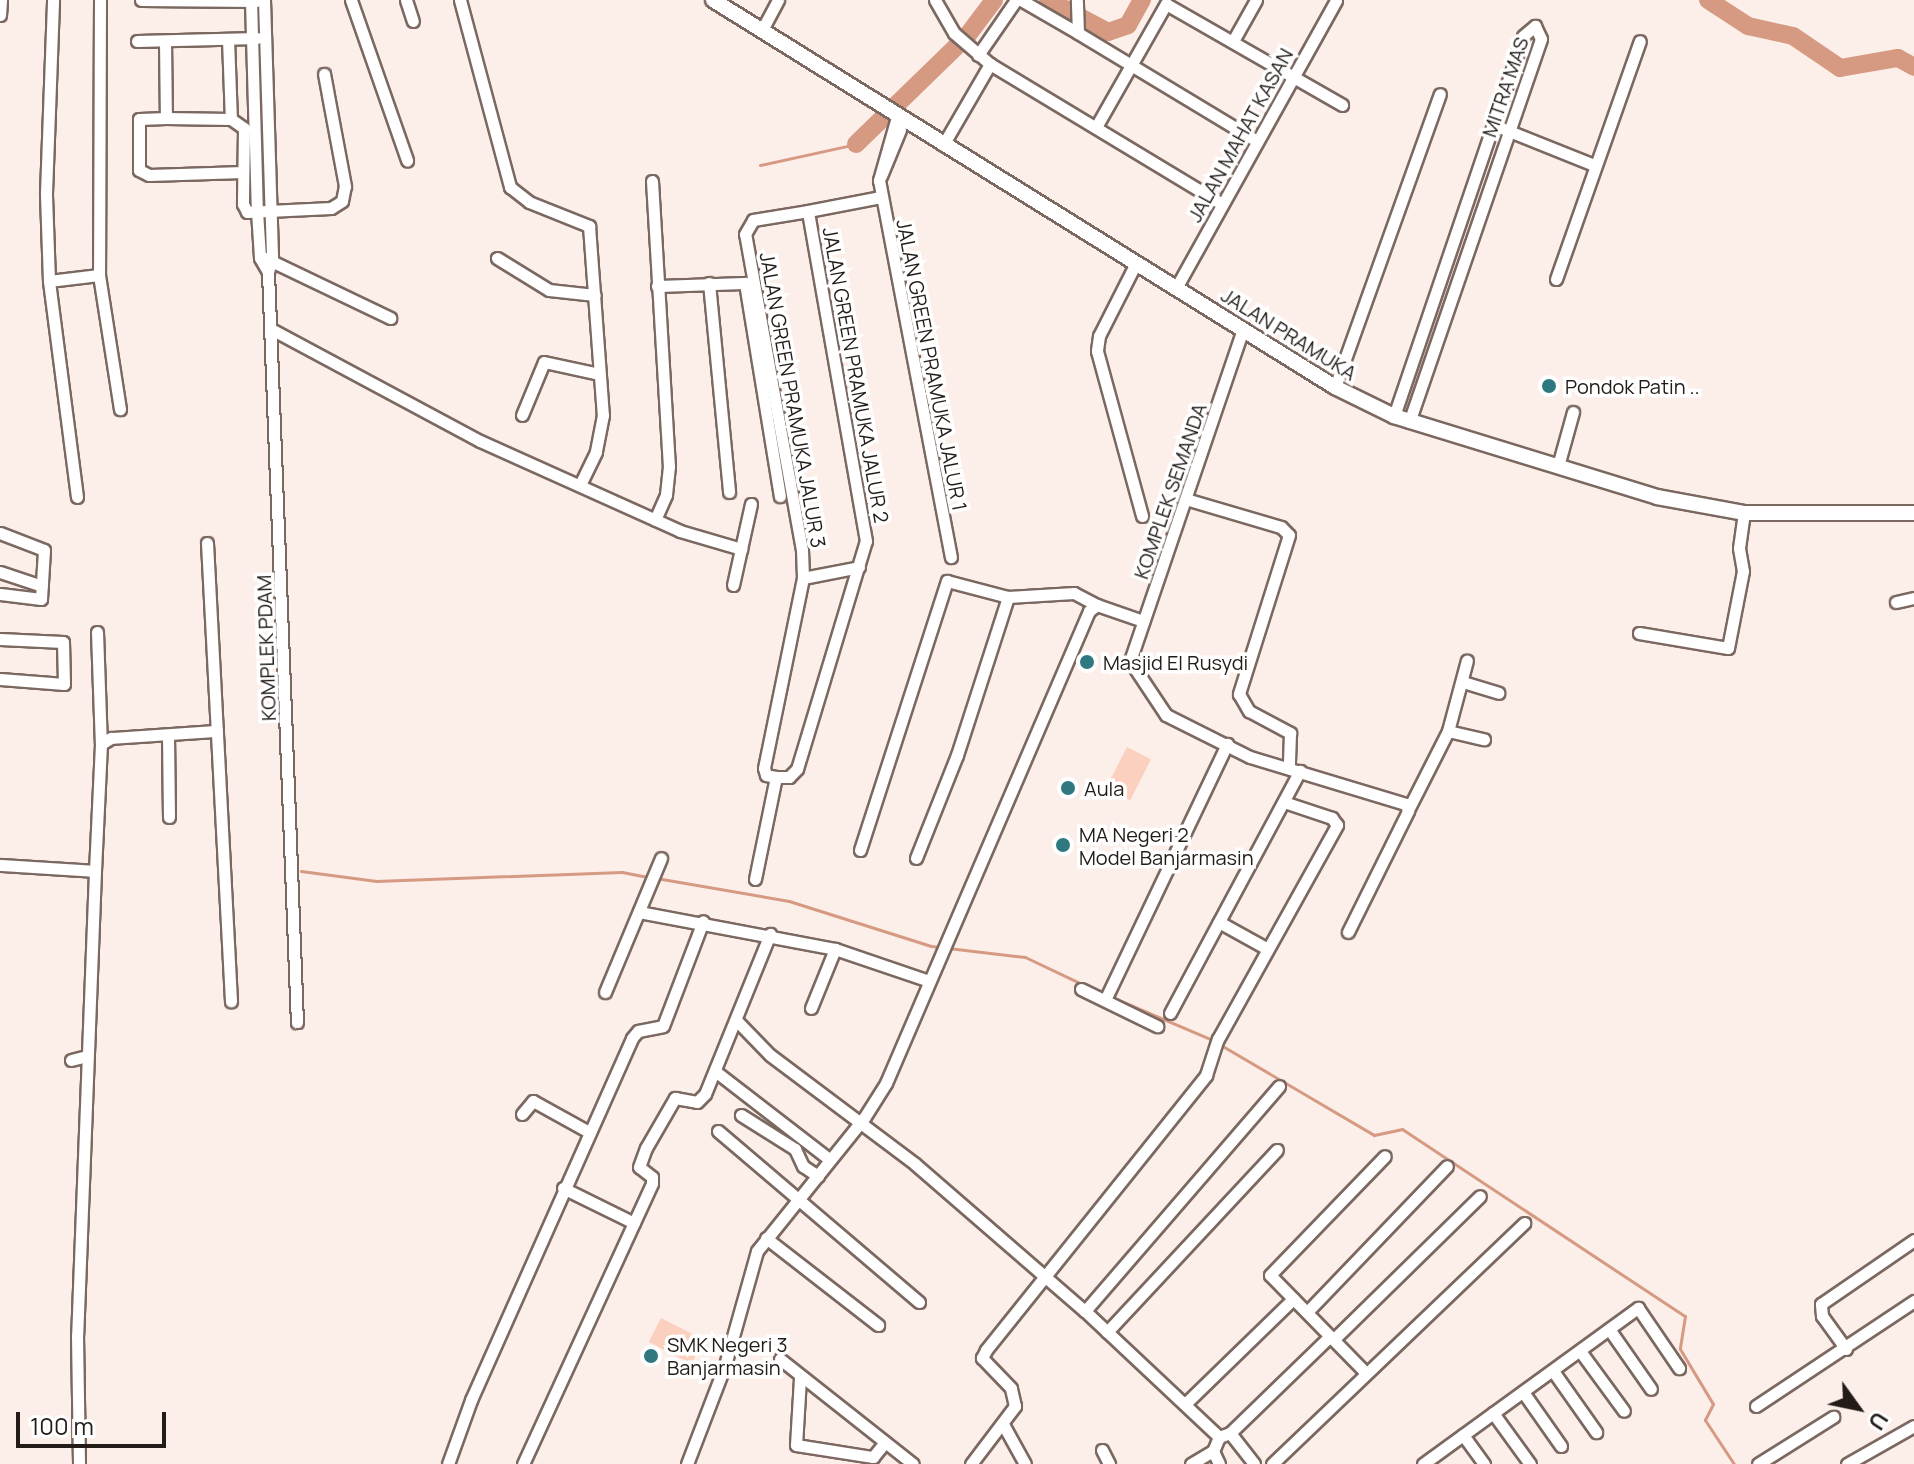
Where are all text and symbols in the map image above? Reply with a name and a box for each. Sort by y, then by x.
street label: MITRA MAS [1477,34,1533,140]
street label: JALAN MAHAT KASAN [1182,44,1298,226]
street label: JALAN GREEN PRAMUKA JALUR 1 [892,217,972,513]
street label: JALAN GREEN PRAMUKA JALUR 2 [818,225,894,525]
street label: JALAN GREEN PRAMUKA JALUR 3 [755,250,831,550]
street label: JALAN PRAMUKA [1217,283,1361,385]
place label: Pondok Patin .. [1565,374,1700,398]
marker: Pondok Patin .. [1540,377,1558,395]
street label: KOMPLEK SEMANDA [1129,400,1211,582]
street label: KOMPLEK PDAM [251,574,281,722]
place label: Masjid El Rusydi [1103,650,1248,674]
marker: Masjid El Rusydi [1078,653,1096,671]
place label: Aula [1084,776,1124,800]
marker: Aula [1059,779,1077,797]
place label: MA Negeri 2 Model Banjarmasin [1079,822,1254,869]
marker: MA Negeri 2 Model Banjarmasin [1054,836,1072,854]
place label: SMK Negeri 3 Banjarmasin [667,1332,788,1379]
marker: SMK Negeri 3 Banjarmasin [642,1347,660,1365]
north arrow [1818,1368,1898,1448]
scale bar [20,1396,170,1446]
text: U [1861,1406,1895,1436]
text: 100 m [30,1409,94,1442]

